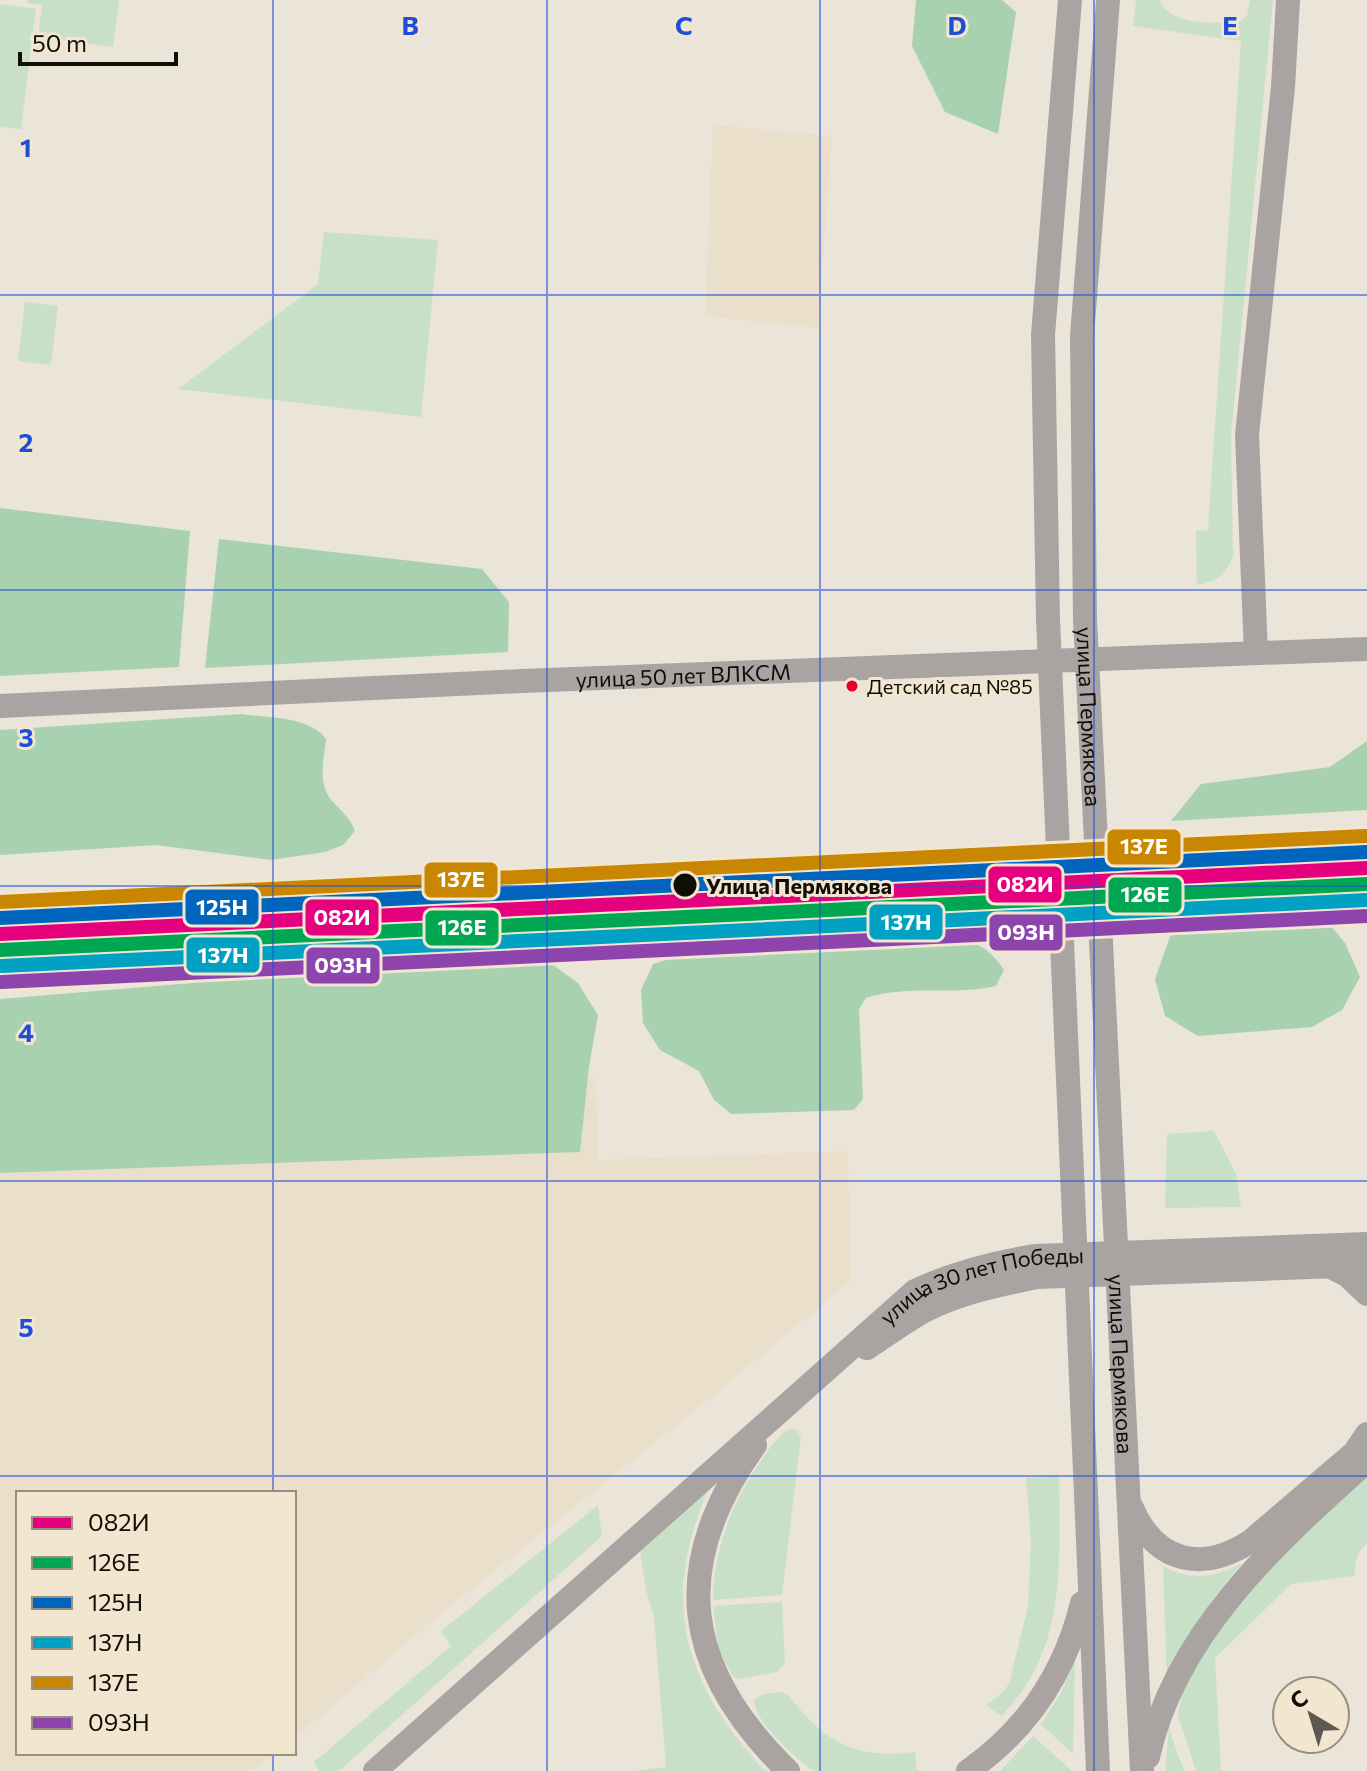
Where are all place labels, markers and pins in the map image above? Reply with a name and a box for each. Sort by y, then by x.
place label: Детский сад №85 [867,674,1033,698]
marker: Детский сад №85 [844,678,860,694]
marker: Улица Пермякова [671,871,699,899]
place label: Улица Пермякова [706,872,892,899]

